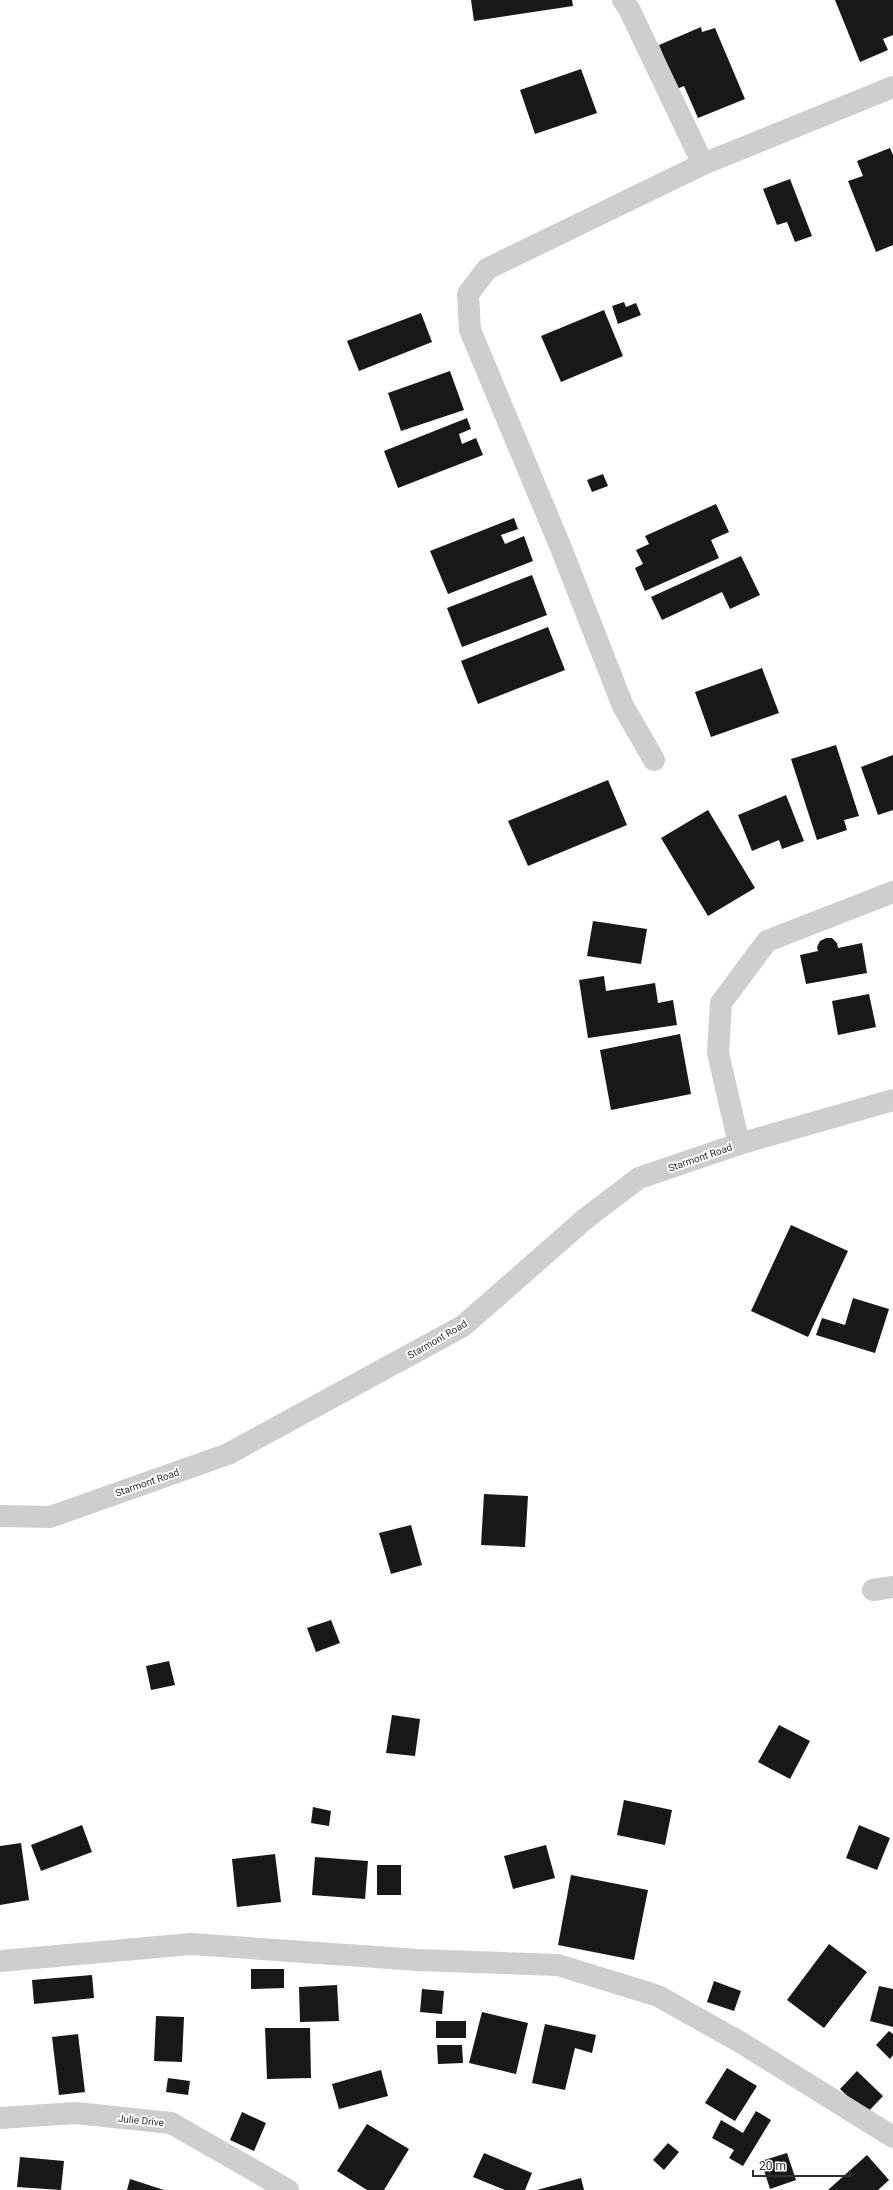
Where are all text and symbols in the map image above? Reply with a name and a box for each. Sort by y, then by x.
street label: Starmont Road [667,1141,734,1174]
street label: Starmont Road [406,1318,469,1361]
street label: Starmont Road [114,1466,181,1499]
street label: Julie Drive [117,2113,164,2128]
scale bar [753,2152,850,2178]
text: 20 m [759,2159,786,2173]

